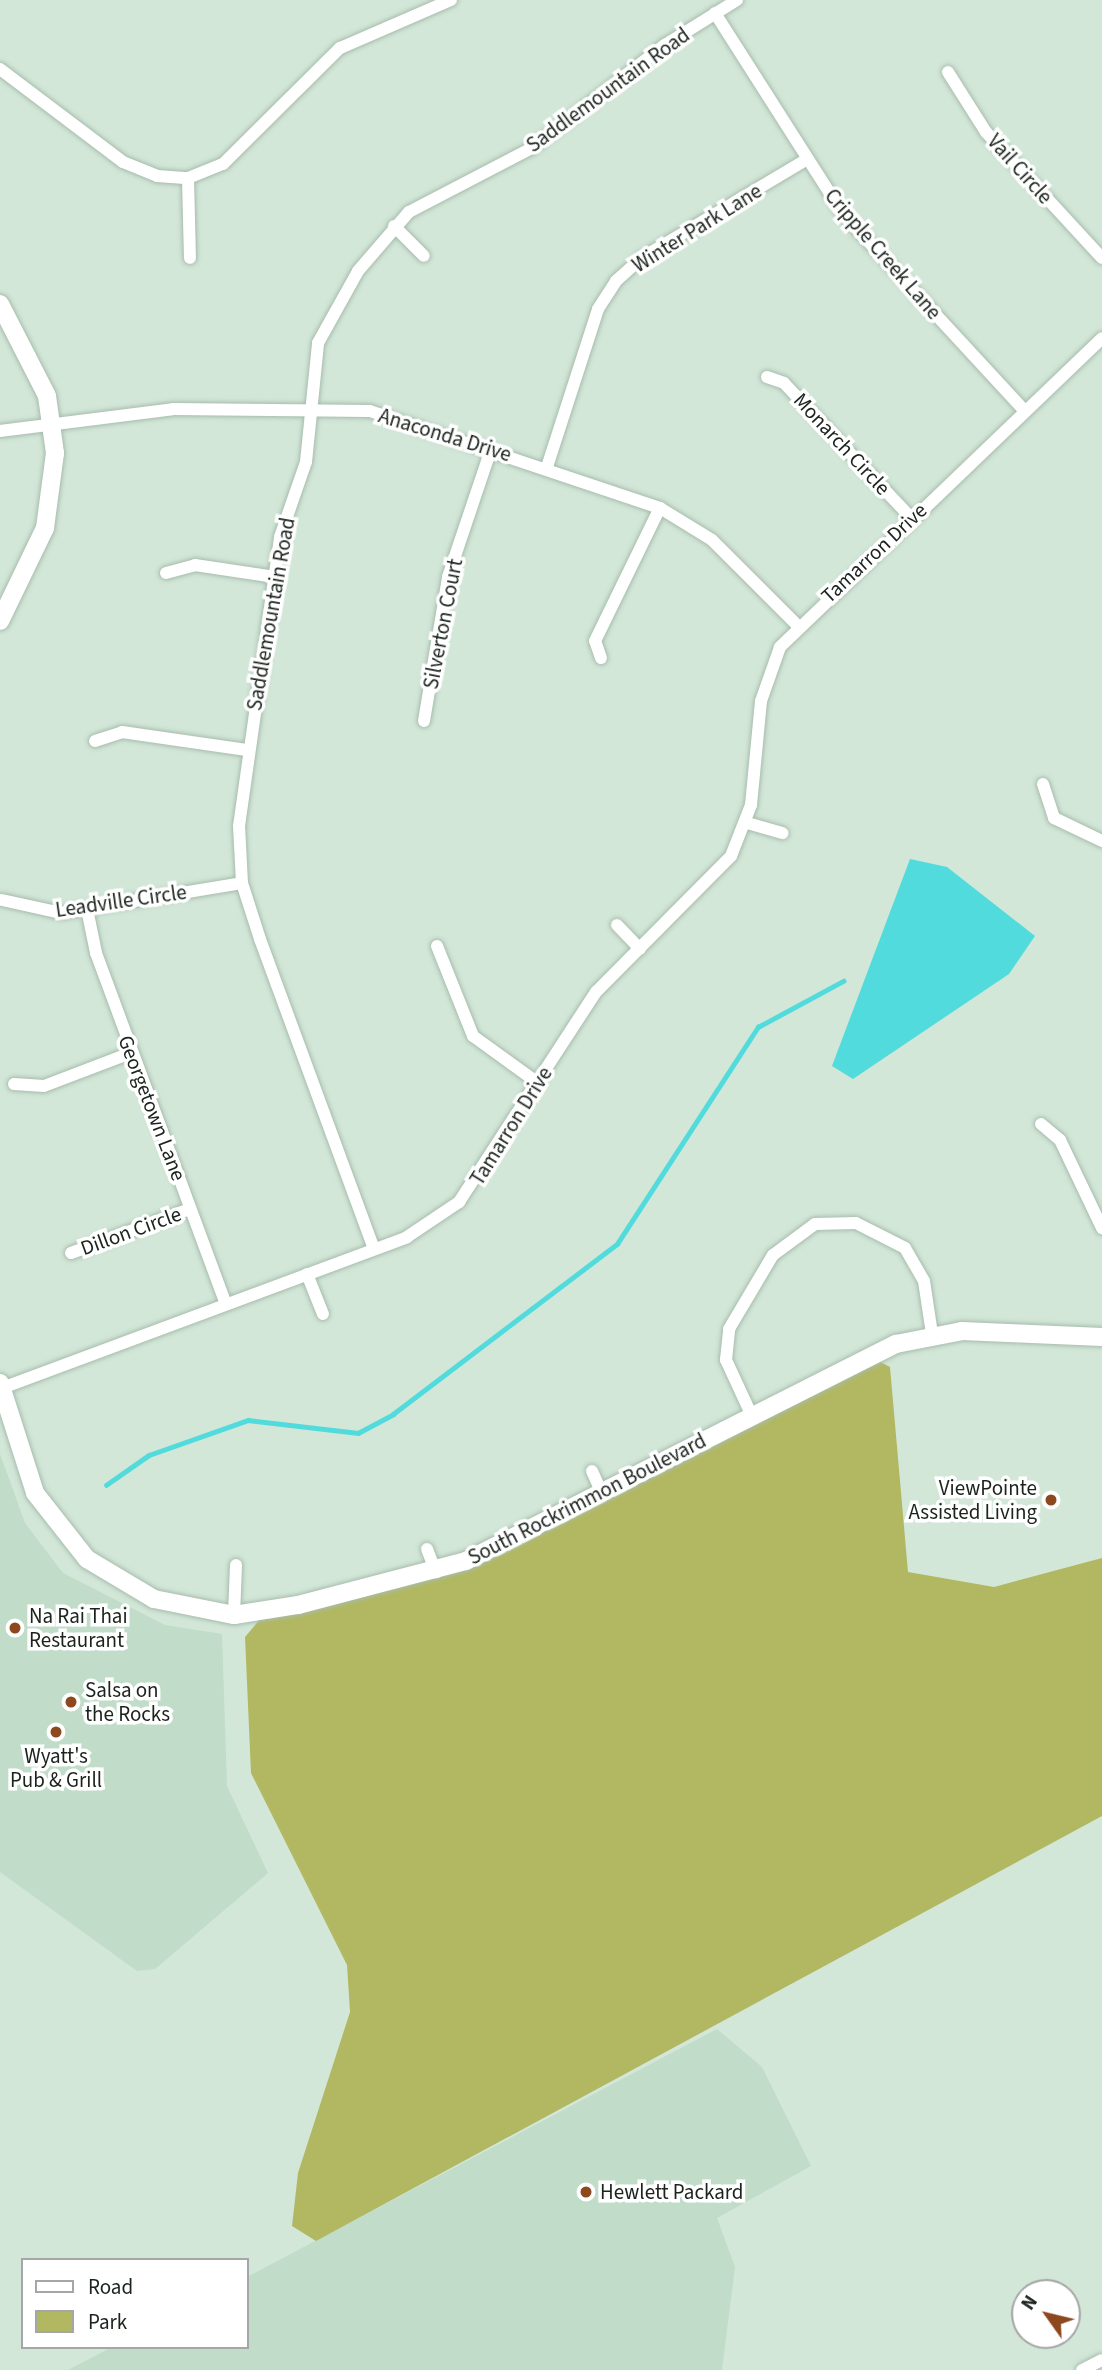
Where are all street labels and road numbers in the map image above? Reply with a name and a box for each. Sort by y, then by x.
street label: Saddlemountain Road [521,22,695,158]
street label: Vail Circle [982,129,1058,209]
street label: Winter Park Lane [628,178,766,278]
street label: Cripple Creek Lane [819,184,947,324]
street label: Monarch Circle [788,388,896,500]
street label: Anaconda Drive [376,403,514,467]
street label: Tamarron Drive [816,498,932,608]
street label: Saddlemountain Road [242,515,300,713]
street label: Silverton Court [418,557,468,691]
street label: Leadville Circle [54,879,188,923]
street label: Georgetown Lane [113,1032,191,1184]
street label: Tamarron Drive [464,1062,558,1190]
street label: Dillon Circle [77,1201,185,1261]
street label: South Rockrimmon Boulevard [464,1428,710,1570]

